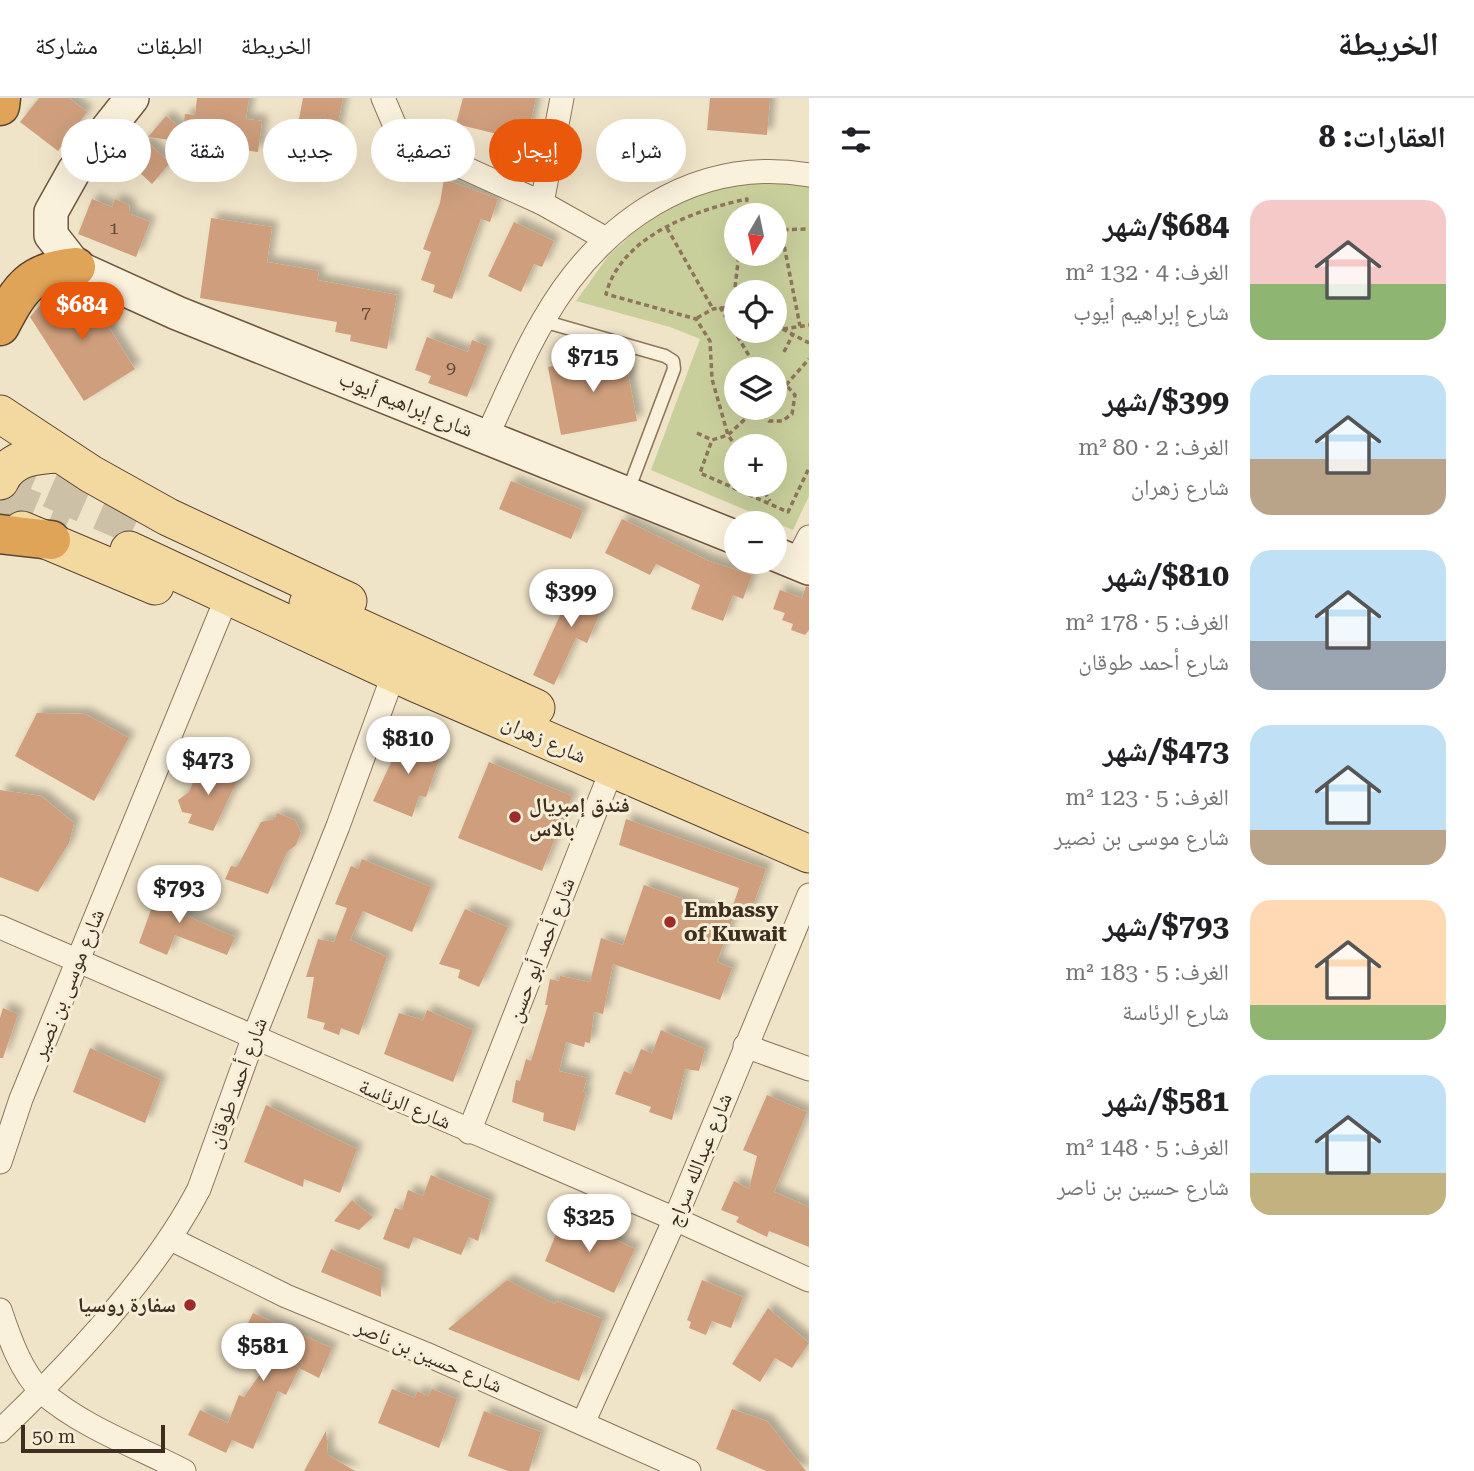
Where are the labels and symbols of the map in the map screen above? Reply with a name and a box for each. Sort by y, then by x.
north arrow [724,203,788,266]
house number: 1 [109,217,119,238]
pin: $684 [41,282,123,342]
house number: 7 [361,302,371,323]
pin: $715 [552,334,634,394]
house number: 9 [446,357,456,378]
street label: شارع إبراهيم أيوب [335,366,477,444]
pin: $399 [530,570,612,629]
street label: شارع زهران [498,710,590,769]
pin: $810 [367,716,449,776]
pin: $473 [167,738,249,797]
place label: فندق إمبريال بالاس [529,793,630,842]
marker: فندق إمبريال بالاس [507,809,523,825]
pin: $793 [138,866,220,925]
street label: شارع أحمد أبو حسن [502,874,581,1026]
place label: Embassy of Kuwait [684,898,787,946]
street label: شارع موسى بن نصير [27,905,110,1064]
marker: Embassy of Kuwait [662,914,678,930]
street label: شارع أحمد طوقان [202,1014,273,1152]
street label: شارع الرئاسة [355,1074,455,1135]
street label: شارع عبدالله سراج [661,1090,738,1231]
pin: $325 [548,1194,630,1254]
place label: سفارة روسيا [78,1293,176,1317]
marker: سفارة روسيا [182,1297,198,1313]
street label: شارع حسين بن ناصر [351,1314,506,1399]
pin: $581 [222,1324,304,1383]
scale bar [21,1422,164,1454]

